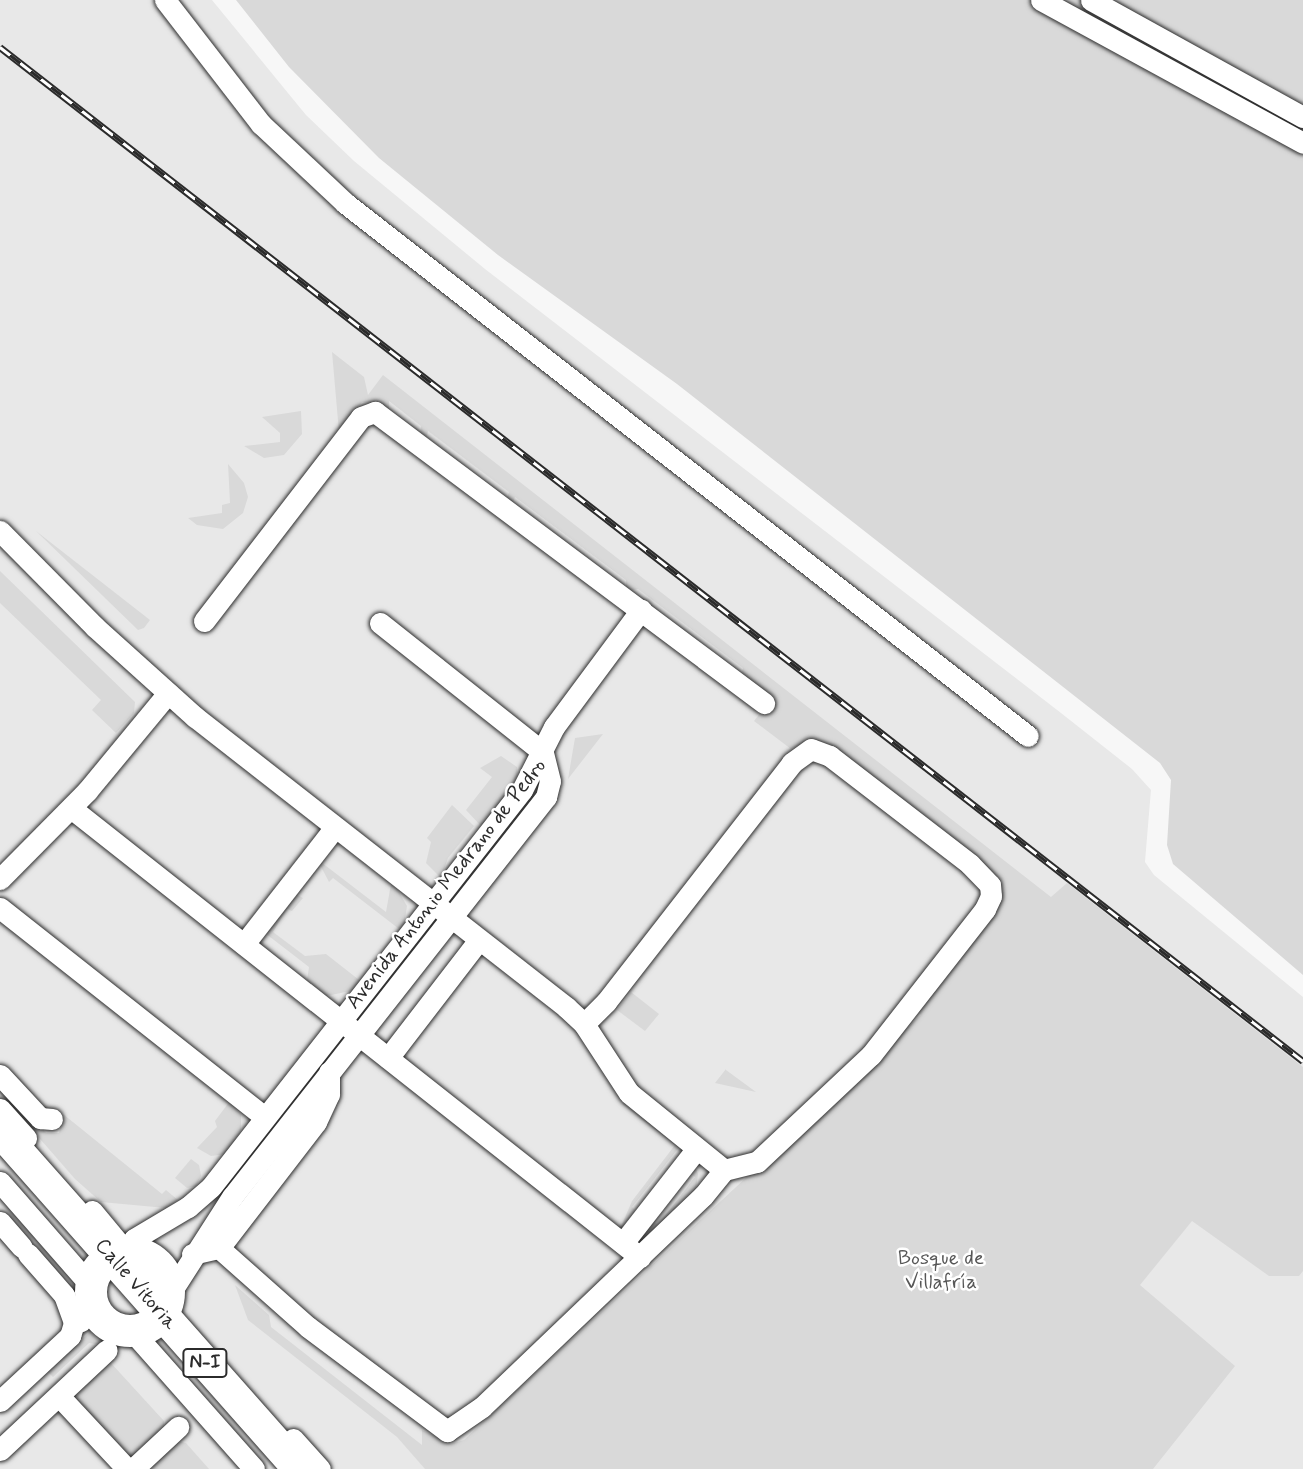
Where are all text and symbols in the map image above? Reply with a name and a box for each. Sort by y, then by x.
street label: Avenida Antonio Medrano de Pedro [341,755,551,1013]
street label: Calle Vitoria [90,1234,182,1334]
park label: Bosque de Villafría [898,1245,984,1295]
road number: N-I [182,1348,228,1378]

